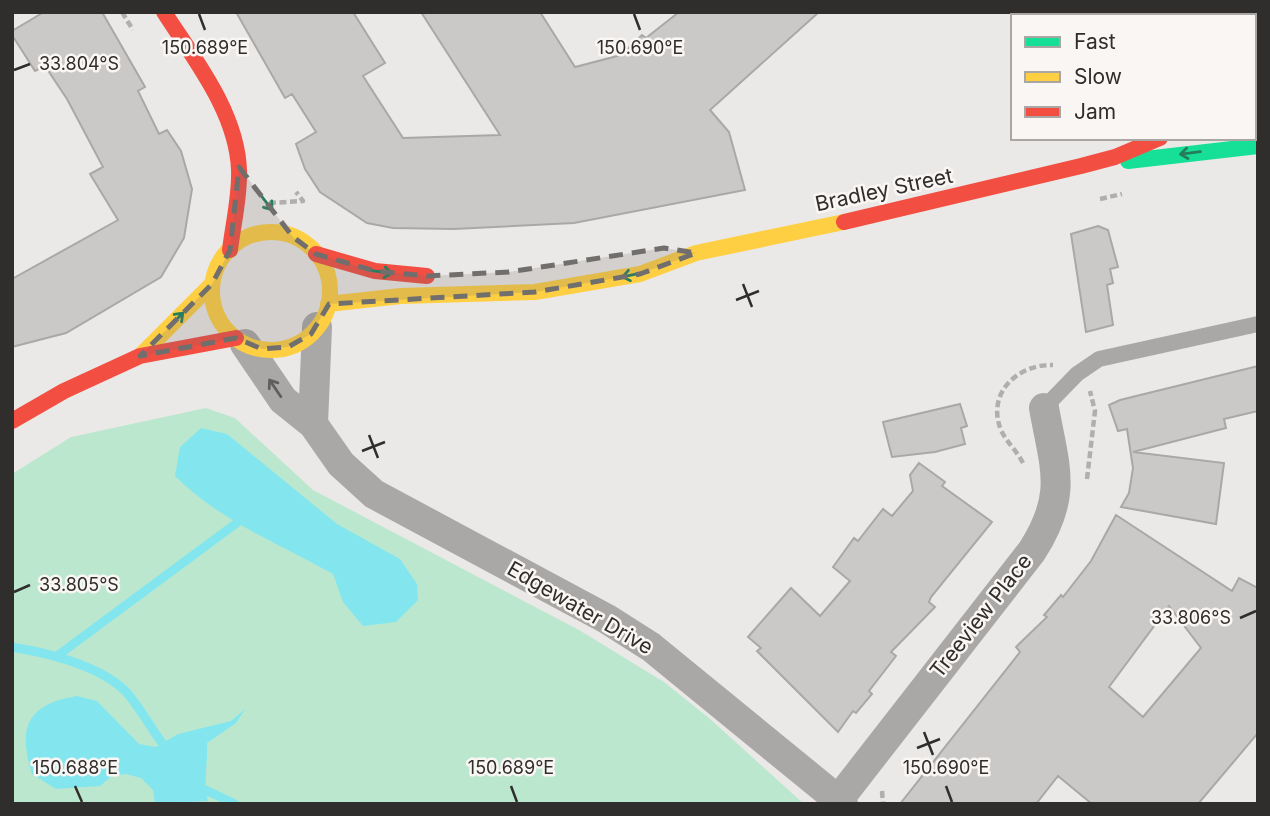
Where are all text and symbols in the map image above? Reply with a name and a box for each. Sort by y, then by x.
legend [1011,14,1256,140]
text: Fast [1074,29,1116,54]
text: 150.689°E [162,37,248,58]
text: 150.690°E [597,37,683,58]
text: 33.804°S [39,53,119,74]
text: Slow [1074,64,1122,89]
text: Jam [1074,99,1116,124]
one-way arrow [1179,147,1202,160]
street label: Bradley Street [813,163,955,216]
one-way arrow [258,192,273,211]
one-way arrow [370,265,393,278]
one-way arrow [621,269,644,282]
one-way arrow [167,312,184,329]
one-way arrow [268,378,282,398]
street label: Treeview Place [924,549,1037,683]
street label: Edgewater Drive [503,556,658,659]
text: 33.805°S [39,574,119,595]
text: 33.806°S [1151,607,1231,628]
text: 150.688°E [32,757,118,778]
text: 150.689°E [468,757,554,778]
text: 150.690°E [903,757,989,778]

